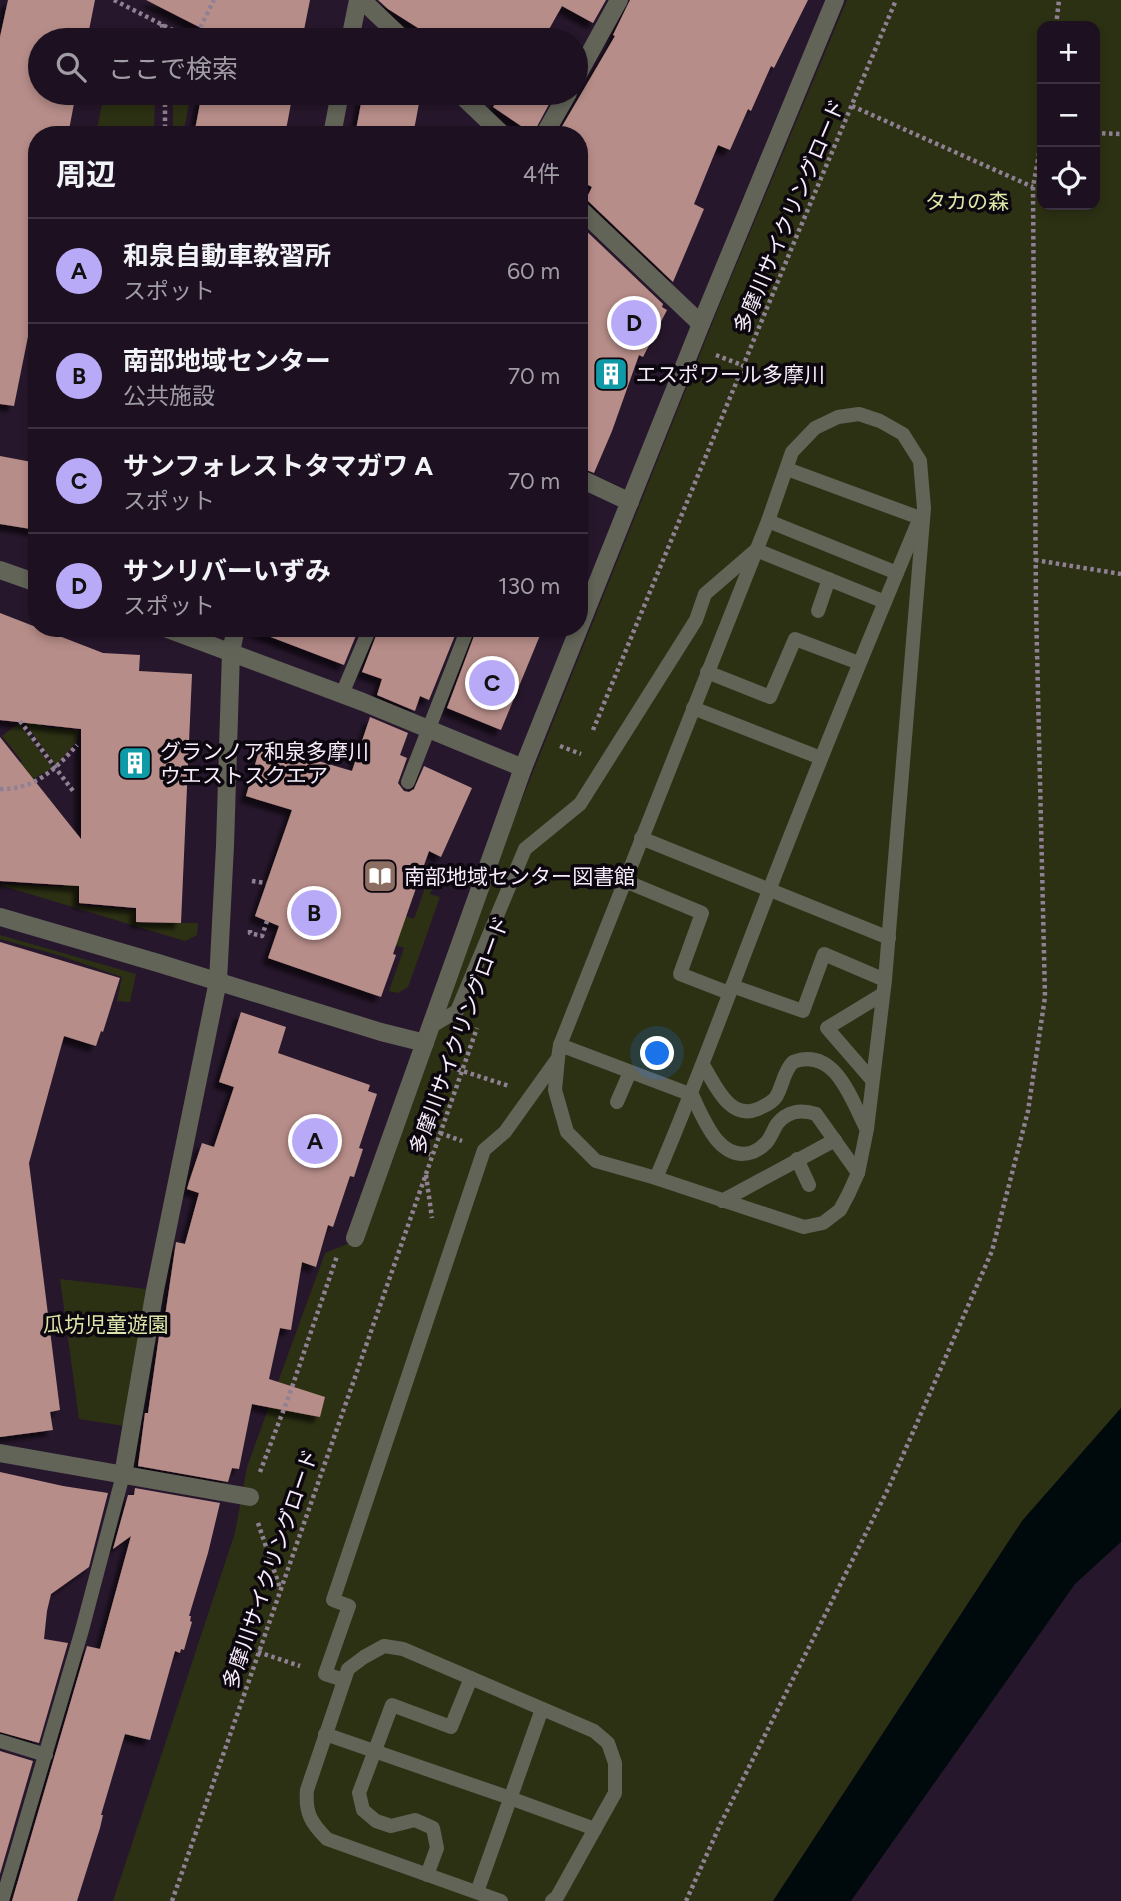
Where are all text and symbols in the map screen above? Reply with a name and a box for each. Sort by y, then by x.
map controls [1037,21,1100,210]
button: + [1037,21,1100,84]
search box [28,28,588,105]
icon: search [52,48,90,86]
text: ここで検索 [108,53,238,85]
button: − [1037,84,1100,147]
street label: 多摩川サイクリングロード [728,95,850,337]
button: locate [1037,147,1100,210]
text: 周辺 [56,156,116,193]
text: 4件 [523,160,560,188]
park label: タカの森 [925,189,1009,214]
text: 和泉自動車教習所 [123,240,331,272]
text: A [71,257,87,285]
text: 60 m [507,257,560,285]
text: スポット [123,277,215,305]
pin: D [611,297,657,349]
text: 南部地域センター [123,345,331,377]
building icon: エスポワール多摩川 [592,355,630,393]
text: B [72,362,86,390]
text: 70 m [508,362,560,390]
place label: エスポワール多摩川 [636,362,825,387]
text: 公共施設 [123,382,215,410]
text: サンフォレストタマガワ A [123,450,433,482]
text: C [71,467,87,495]
text: 70 m [508,467,560,495]
text: スポット [123,487,215,515]
text: サンリバーいずみ [123,555,331,587]
text: D [71,572,87,600]
text: 130 m [498,572,560,600]
text: スポット [123,592,215,620]
pin: C [469,657,515,709]
place label: グランノア和泉多摩川 ウエストスクエア [160,739,369,788]
building icon: グランノア和泉多摩川 ウエストスクエア [116,744,154,782]
library icon: 南部地域センター図書館 [361,857,399,895]
place label: 南部地域センター図書館 [404,864,635,889]
pin: B [291,887,337,939]
street label: 多摩川サイクリングロード [404,913,514,1157]
your location [640,1036,674,1070]
pin: A [292,1115,338,1167]
park label: 瓜坊児童遊園 [43,1312,169,1337]
street label: 多摩川サイクリングロード [217,1446,323,1692]

